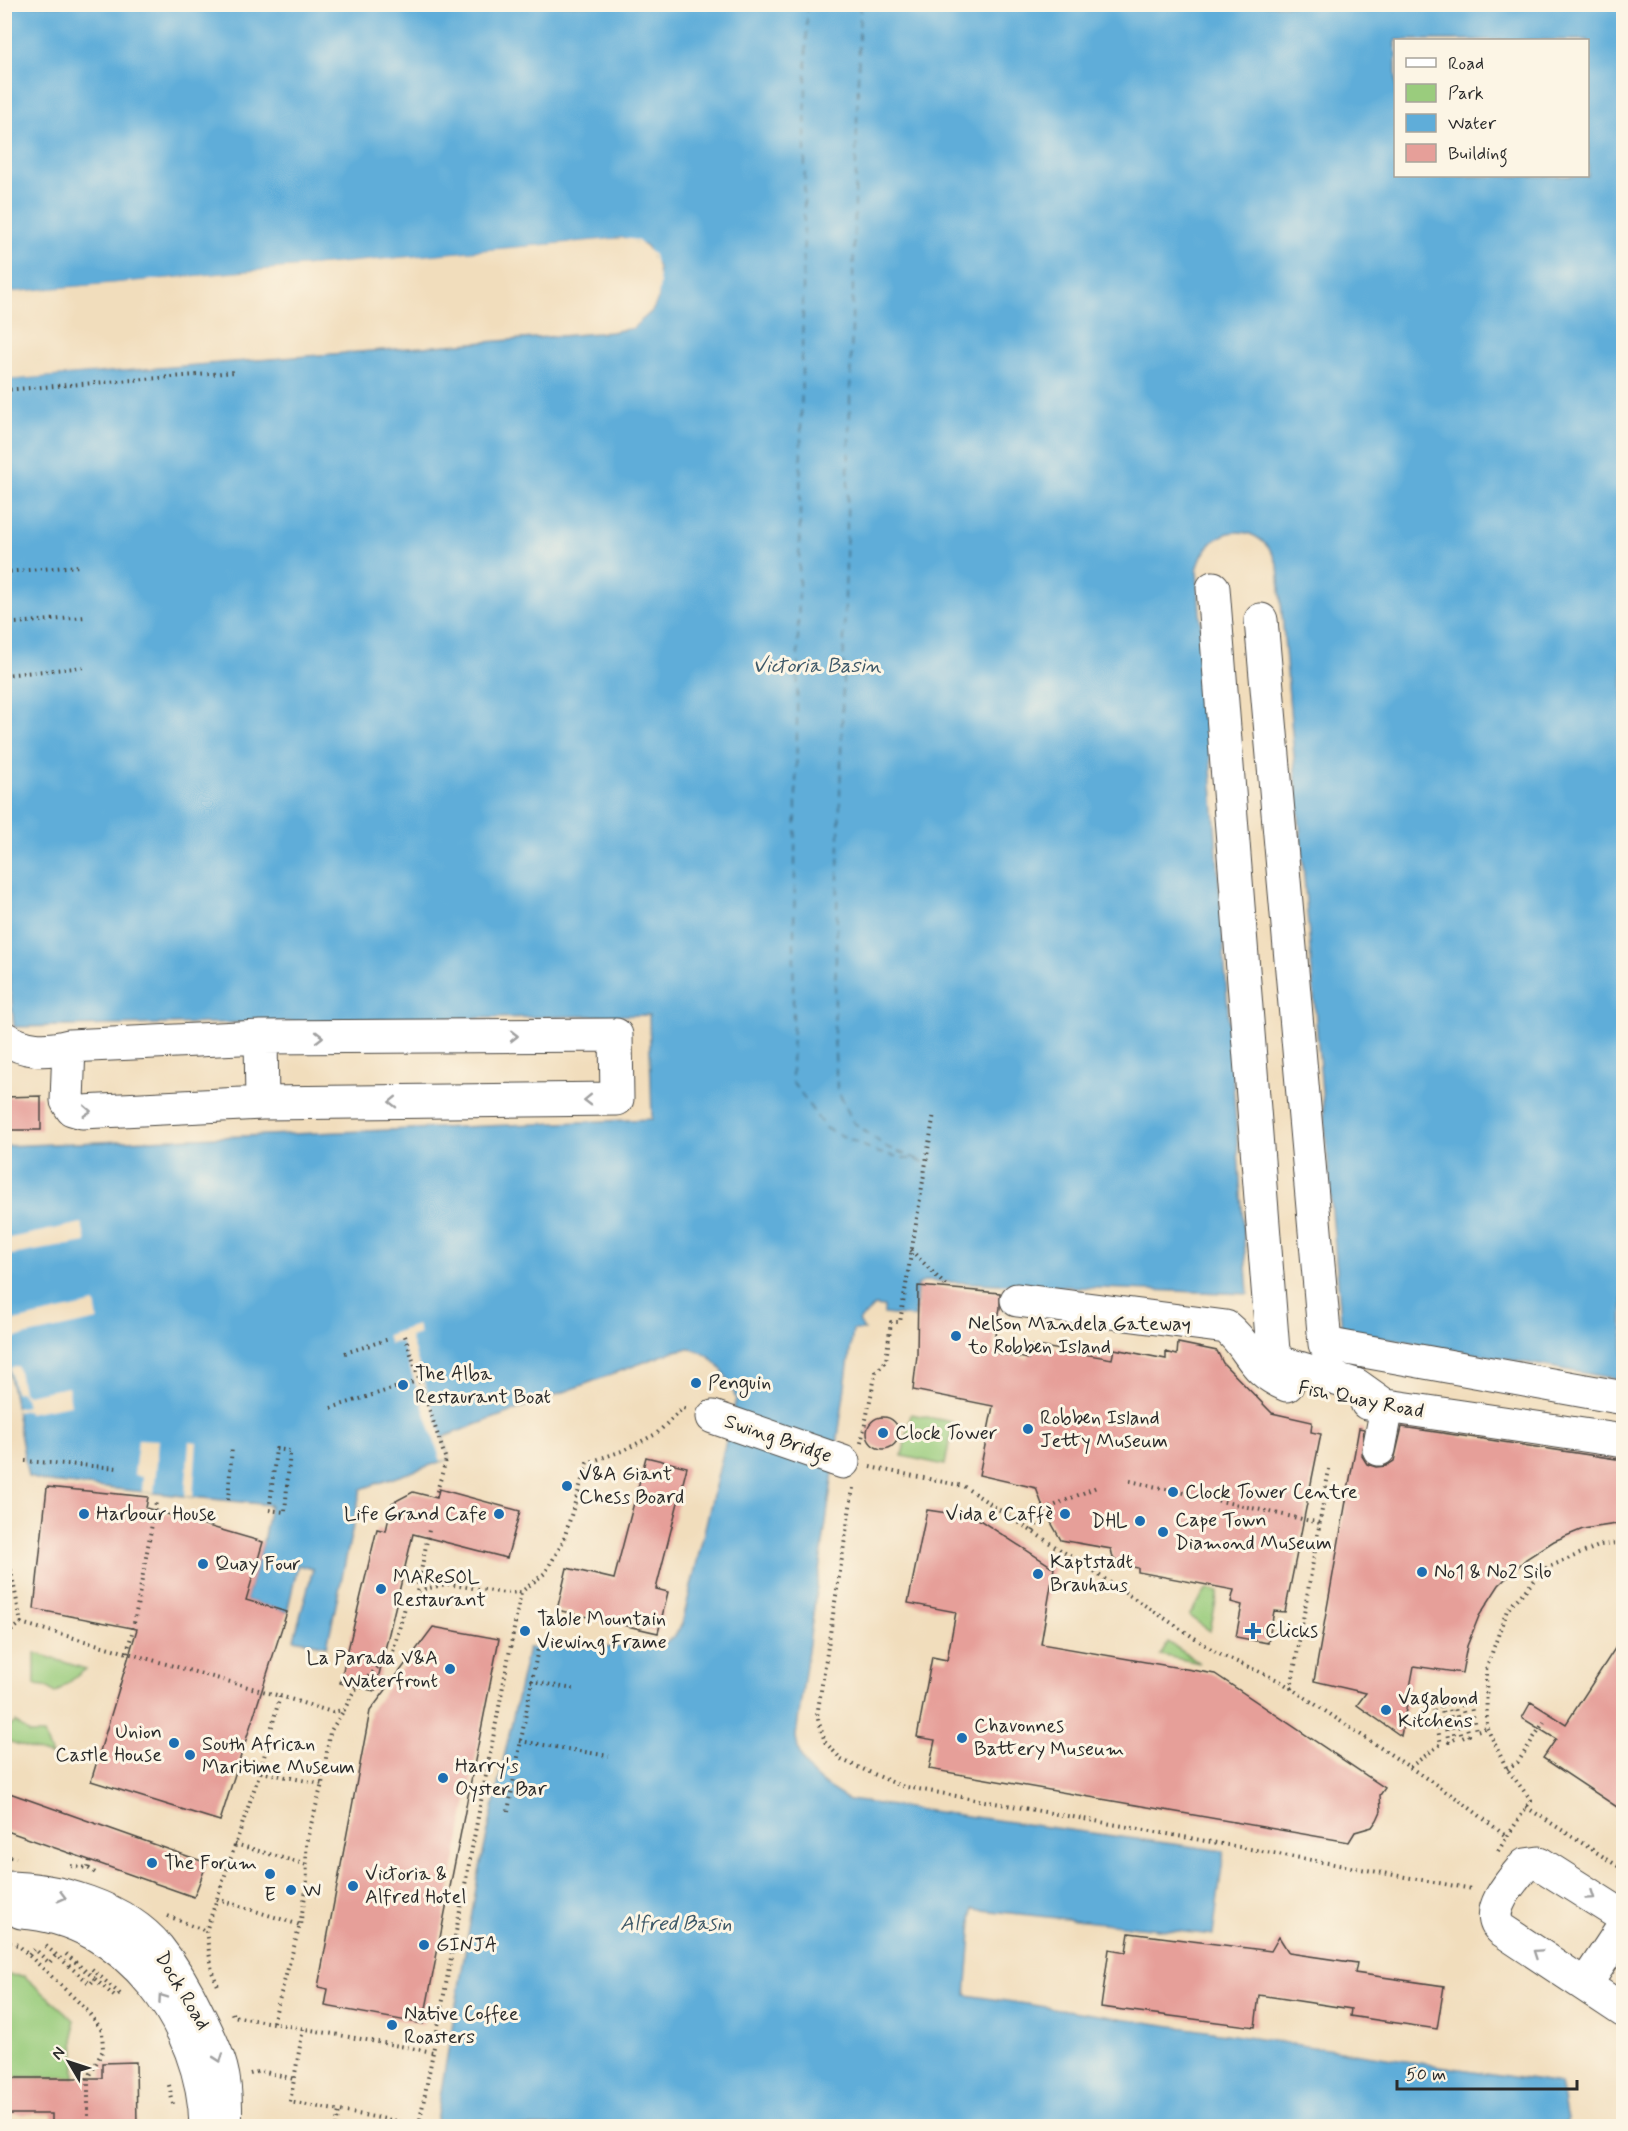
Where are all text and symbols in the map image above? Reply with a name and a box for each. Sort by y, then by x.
legend [1394,39,1589,177]
text: Road [1448,52,1484,76]
text: Park [1448,82,1484,106]
text: Water [1448,112,1497,136]
text: Building [1448,142,1508,168]
water label: Victoria Basin [752,652,882,680]
one-way arrow [510,1030,519,1042]
one-way arrow [315,1031,324,1043]
one-way arrow [583,1093,592,1106]
one-way arrow [388,1096,397,1108]
one-way arrow [82,1104,91,1117]
place label: Nelson Mandela Gateway to Robben Island [967,1311,1191,1361]
marker: Nelson Mandela Gateway to Robben Island [949,1329,963,1343]
place label: The Alba Restaurant Boat [415,1361,551,1411]
place label: Penguin [708,1370,771,1398]
street label: Fish Quay Road [1296,1375,1426,1425]
marker: Penguin [689,1376,703,1390]
marker: The Alba Restaurant Boat [396,1378,410,1392]
place label: Robben Island Jetty Museum [1040,1405,1168,1455]
street label: Swing Bridge [720,1408,835,1472]
place label: Clock Tower [895,1420,997,1447]
marker: Robben Island Jetty Museum [1021,1422,1035,1436]
marker: Clock Tower [876,1426,890,1440]
place label: V&A Giant Chess Board [579,1461,684,1511]
marker: V&A Giant Chess Board [560,1479,574,1493]
place label: Clock Tower Centre [1185,1479,1358,1506]
marker: Clock Tower Centre [1166,1485,1180,1499]
place label: Harbour House [96,1501,216,1528]
place label: Life Grand Cafe [344,1501,487,1528]
place label: Vida e Caffè [946,1501,1053,1528]
marker: Harbour House [77,1507,91,1521]
marker: Life Grand Cafe [492,1507,506,1521]
marker: Vida e Caffè [1058,1507,1072,1521]
place label: Cape Town Diamond Museum [1175,1507,1332,1557]
place label: DHL [1091,1508,1128,1535]
marker: DHL [1133,1514,1147,1528]
marker: Cape Town Diamond Museum [1156,1525,1170,1539]
place label: Kaptstadt Brauhaus [1050,1549,1133,1599]
place label: Quay Four [215,1551,301,1578]
marker: Quay Four [196,1557,210,1571]
place label: No1 & No2 Silo [1434,1559,1552,1586]
place label: MAReSOL Restaurant [393,1564,486,1614]
marker: No1 & No2 Silo [1415,1565,1429,1579]
marker: Kaptstadt Brauhaus [1031,1567,1045,1581]
marker: MAReSOL Restaurant [374,1582,388,1596]
place label: Table Mountain Viewing Frame [537,1606,667,1656]
place label: Clicks [1265,1618,1318,1645]
marker: Table Mountain Viewing Frame [518,1624,532,1638]
marker: Clicks [1246,1624,1260,1638]
place label: La Parada V&A Waterfront [307,1645,438,1695]
marker: La Parada V&A Waterfront [443,1662,457,1676]
place label: Vagabond Kitchens [1398,1685,1478,1735]
marker: Vagabond Kitchens [1379,1703,1393,1717]
place label: Chavonnes Battery Museum [974,1713,1124,1763]
place label: Union Castle House [55,1719,162,1769]
place label: South African Maritime Museum [202,1731,355,1781]
marker: Chavonnes Battery Museum [955,1731,969,1745]
marker: Union Castle House [167,1736,181,1750]
marker: South African Maritime Museum [183,1748,197,1762]
place label: Harry's Oyster Bar [455,1753,547,1803]
marker: Harry's Oyster Bar [436,1771,450,1785]
place label: The Forum [164,1850,257,1877]
marker: The Forum [145,1856,159,1870]
place label: Victoria & Alfred Hotel [365,1861,466,1911]
marker: E [263,1867,277,1881]
place label: W [303,1877,321,1904]
marker: Victoria & Alfred Hotel [346,1879,360,1893]
place label: E [264,1882,276,1909]
marker: W [284,1883,298,1897]
one-way arrow [57,1889,67,1902]
one-way arrow [1585,1889,1596,1900]
water label: Alfred Basin [620,1910,732,1938]
place label: GINJA [436,1932,497,1959]
marker: GINJA [417,1938,431,1952]
street label: Dock Road [148,1947,216,2035]
one-way arrow [1532,1949,1543,1960]
one-way arrow [158,1993,169,2004]
place label: Native Coffee Roasters [404,2001,519,2051]
marker: Native Coffee Roasters [385,2018,399,2032]
north arrow [39,2032,99,2092]
text: N [47,2043,70,2064]
one-way arrow [211,2053,224,2063]
scale bar [1397,2053,1577,2091]
text: 50 m [1406,2063,1446,2087]

